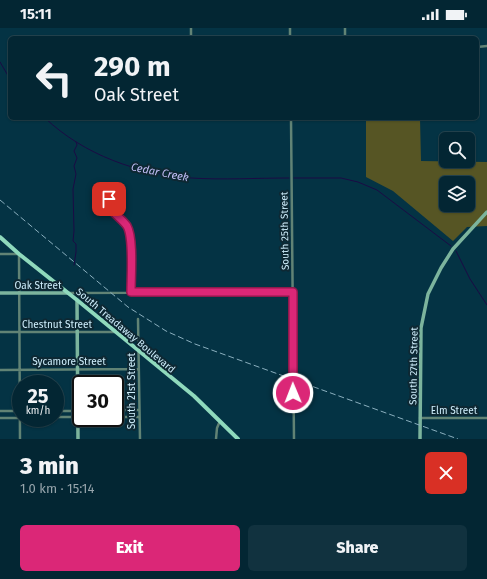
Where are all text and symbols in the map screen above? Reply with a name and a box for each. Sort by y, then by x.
text: 15:11 [20,5,52,23]
text: 290 m [94,50,171,83]
icon: left [28,52,80,104]
text: Oak Street [94,84,179,106]
map controls [439,132,475,212]
button: search [439,132,475,168]
water label: Cedar Creek [130,161,190,184]
button: layers [439,176,475,212]
pin [92,182,126,216]
icon: arrive [98,188,120,210]
street label: South 25th Street [278,191,292,270]
street label: Oak Street [14,280,62,292]
street label: South Treadaway Boulevard [73,286,177,376]
street label: Chestnut Street [22,319,92,331]
street label: South 27th Street [407,327,421,405]
street label: South 21st Street [126,352,138,429]
street label: Sycamore Street [32,356,106,368]
position arrow [272,372,314,414]
speed limit sign: 30 [72,375,124,427]
text: 25 [27,384,49,408]
text: km/h [26,405,50,417]
street label: Elm Street [431,405,478,417]
text: 3 min [20,452,79,480]
button: close [425,452,467,494]
text: 1.0 km · 15:14 [20,481,94,496]
button: Exit [20,525,240,571]
button: Share [248,525,467,571]

